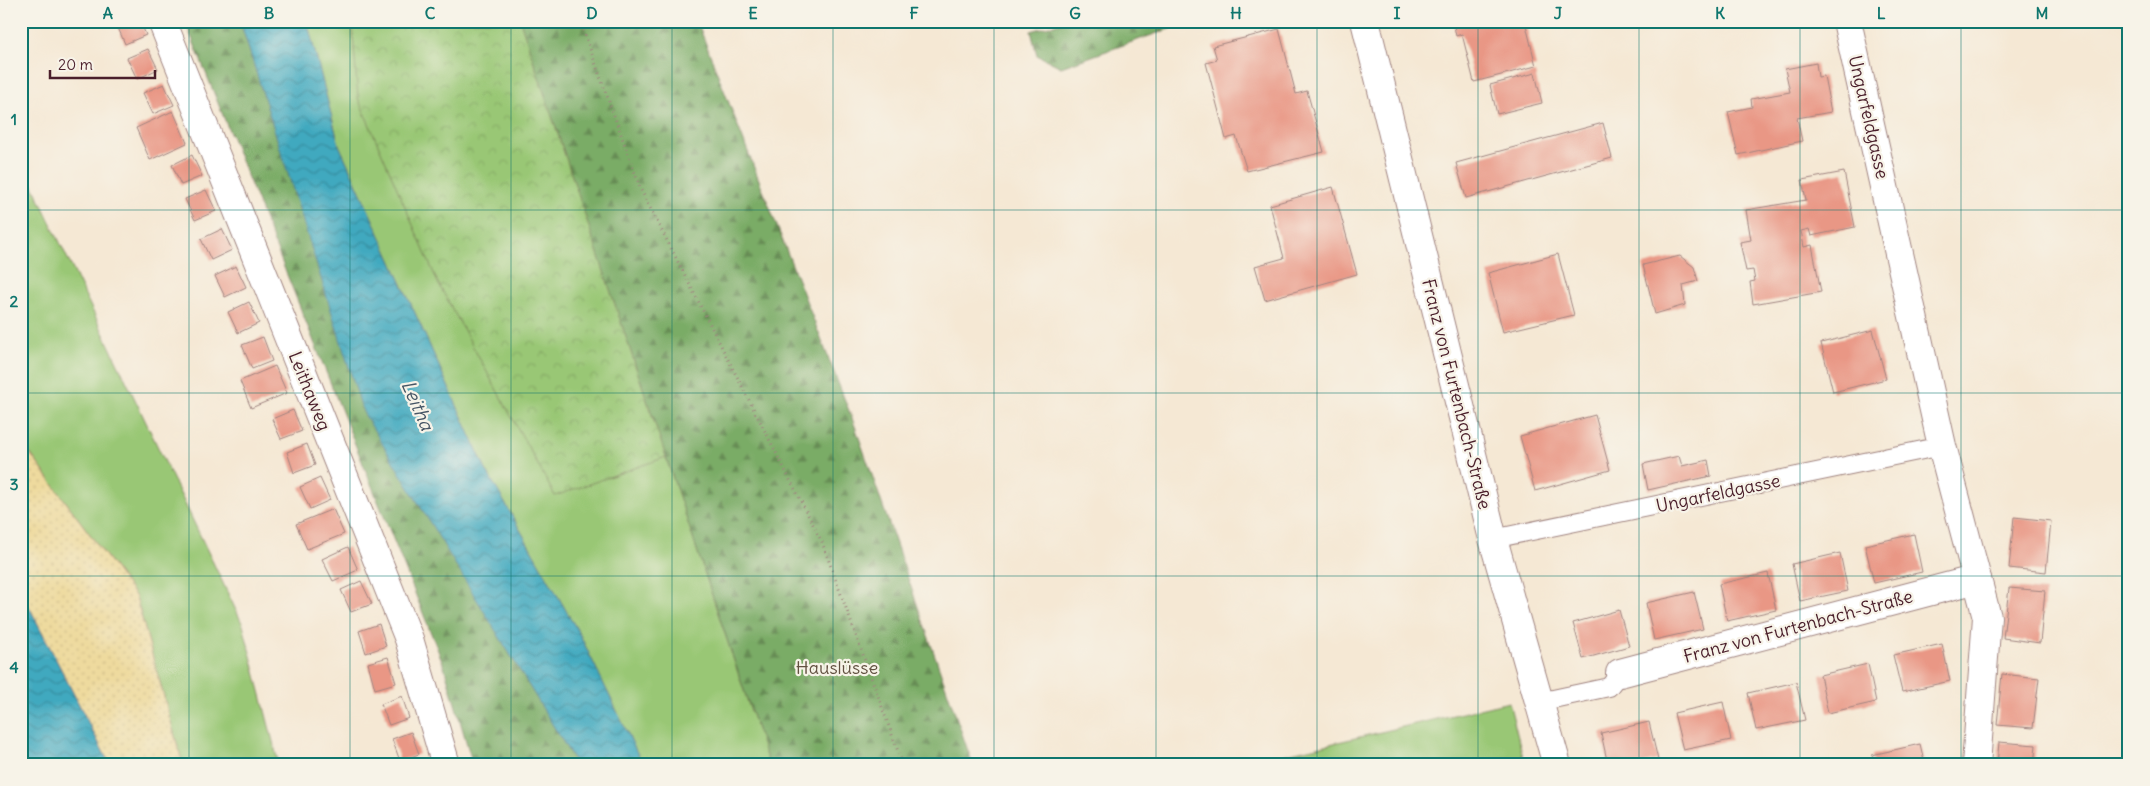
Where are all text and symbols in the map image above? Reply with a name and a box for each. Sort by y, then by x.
text: A [103,3,113,23]
text: B [264,3,275,23]
text: C [425,3,436,23]
text: D [586,3,598,23]
text: E [748,3,758,23]
text: F [909,3,919,23]
text: G [1069,3,1081,23]
text: H [1230,3,1242,23]
text: I [1394,3,1401,23]
text: J [1554,3,1563,23]
text: K [1715,3,1725,23]
text: L [1877,3,1886,23]
text: M [2036,3,2049,23]
scale bar [50,48,155,80]
street label: Ungarfeldgasse [1844,53,1894,181]
text: 20 m [58,55,93,74]
text: 1 [11,109,17,129]
street label: Franz von Furtenbach-Straße [1417,276,1497,512]
text: 2 [10,291,19,311]
street label: Leithaweg [284,348,336,434]
water label: Leitha [396,376,440,435]
street label: Ungarfeldgasse [1654,469,1782,517]
text: 3 [9,474,19,494]
street label: Franz von Furtenbach-Straße [1681,584,1915,668]
park label: Hauslüsse [796,656,878,679]
text: 4 [9,657,19,677]

